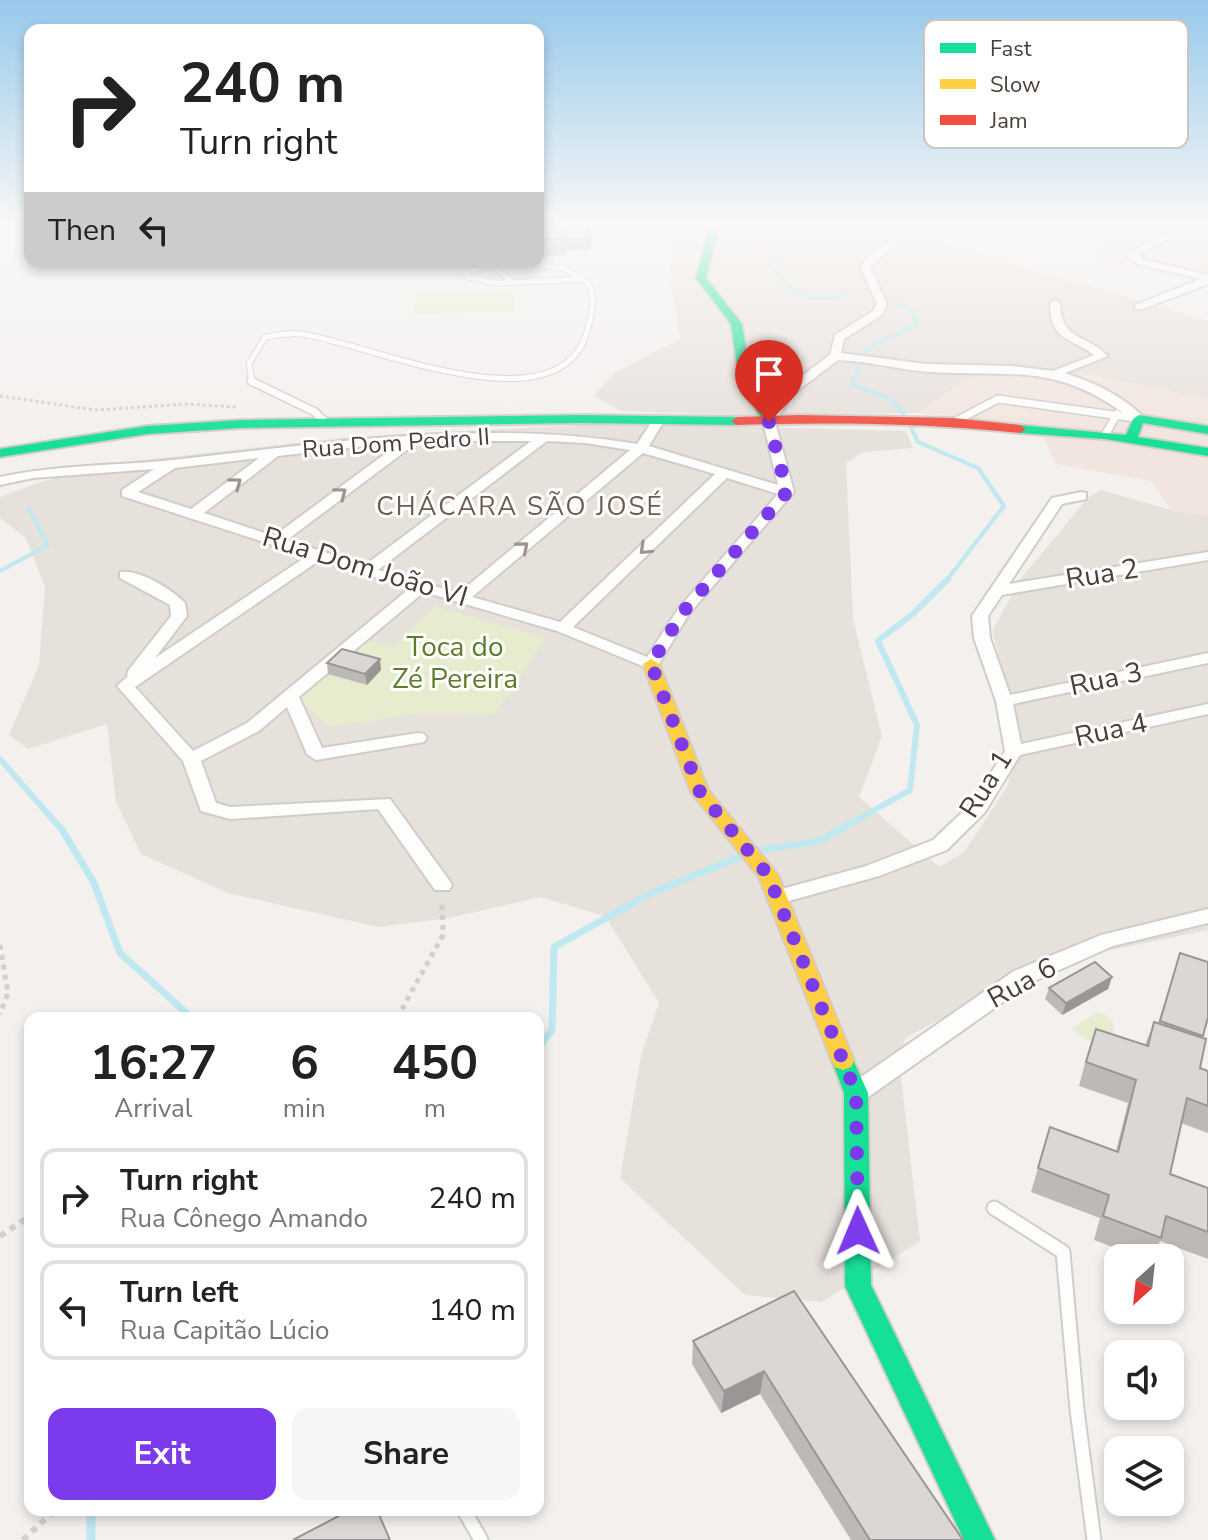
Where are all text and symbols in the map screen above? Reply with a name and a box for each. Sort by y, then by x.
legend [924,20,1188,148]
text: Fast [990,34,1032,64]
text: 240 m [180,45,345,122]
icon: right [48,56,152,160]
text: Slow [990,70,1041,100]
text: Jam [989,106,1028,136]
text: Turn right [180,118,337,167]
icon: left [132,208,176,252]
text: Then [48,210,116,251]
pin [735,340,803,422]
icon: arrive [747,352,791,396]
street label: Rua Dom Pedro II [301,420,491,466]
one-way arrow [227,478,242,492]
one-way arrow [332,489,347,503]
district label: CHÁCARA SÃO JOSÉ [376,489,664,524]
street label: Rua Dom João VI [258,518,472,616]
one-way arrow [640,539,655,553]
one-way arrow [513,542,528,557]
street label: Rua 2 [1063,550,1141,598]
park label: Toca do Zé Pereira [392,628,518,698]
street label: Rua 3 [1066,653,1146,705]
street label: Rua 4 [1071,704,1151,756]
street label: Rua 1 [950,743,1022,825]
street label: Rua 6 [981,949,1063,1017]
text: 16:27 [90,1030,217,1096]
text: 6 [290,1030,319,1096]
text: 450 [392,1030,478,1096]
text: Arrival [114,1091,193,1126]
text: min [283,1091,326,1126]
text: m [424,1091,446,1126]
text: Turn right [120,1160,258,1201]
icon: right [52,1176,96,1220]
text: 240 m [429,1178,516,1219]
position arrow [816,1189,900,1273]
text: Rua Cônego Amando [120,1201,368,1236]
north arrow [1104,1244,1184,1324]
map controls [1104,1244,1184,1516]
text: Turn left [120,1272,238,1313]
icon: left [52,1288,96,1332]
text: 140 m [429,1290,516,1331]
text: Rua Capitão Lúcio [120,1313,329,1348]
button: sound [1104,1340,1184,1420]
button: Exit [48,1408,276,1500]
button: Share [292,1408,520,1500]
button: layers [1104,1436,1184,1516]

